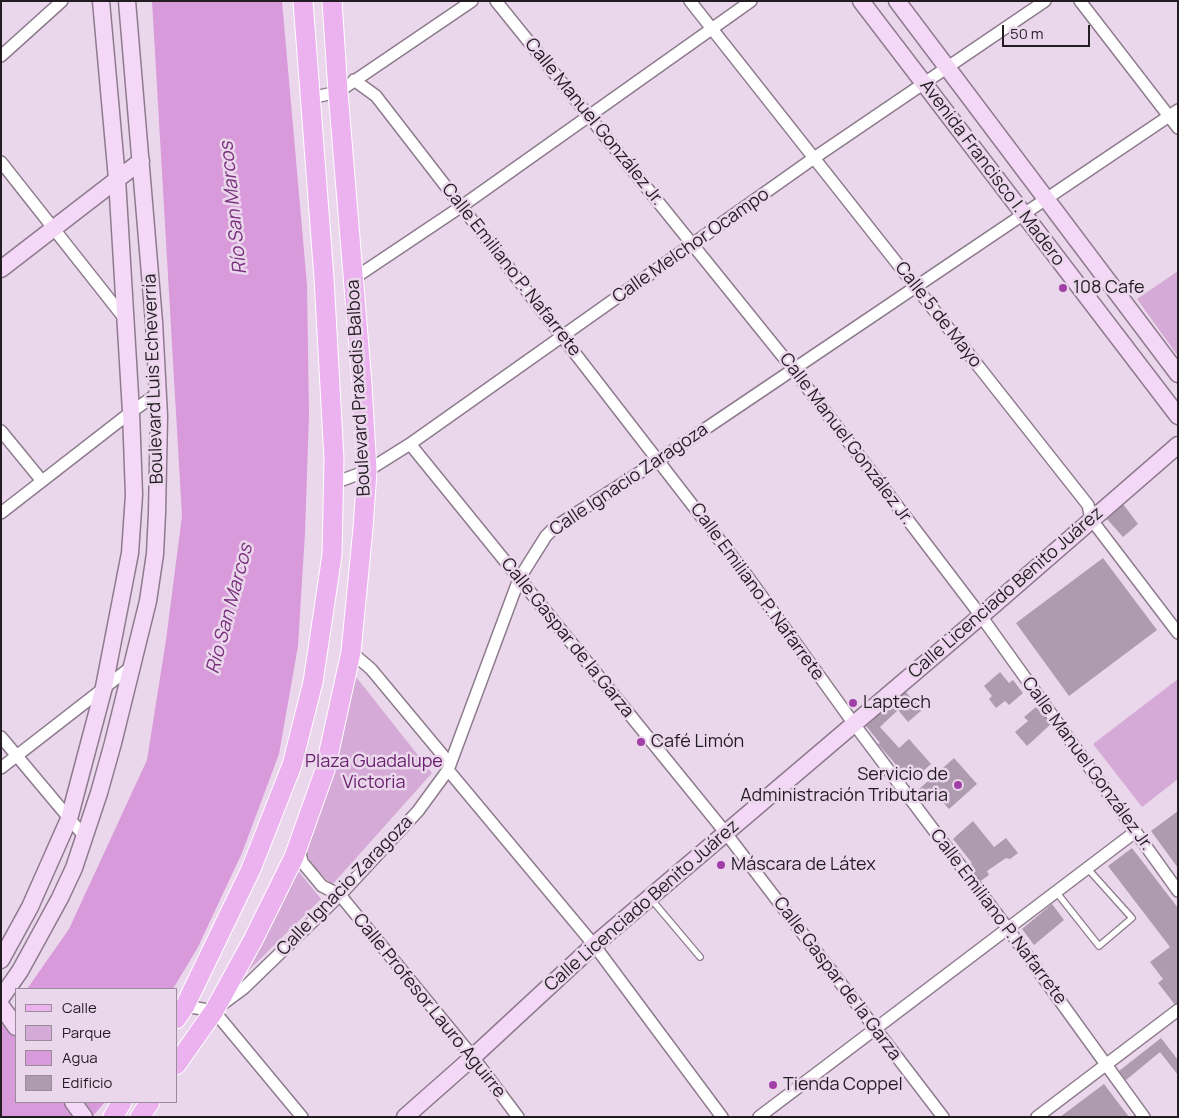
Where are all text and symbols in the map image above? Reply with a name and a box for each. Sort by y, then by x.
scale bar [1004,15,1092,47]
text: 50 m [1010,23,1044,44]
street label: Calle Manuel González Jr. [520,34,668,210]
street label: Avenida Francisco I. Madero [915,76,1069,270]
water label: Río San Marcos [216,141,252,275]
street label: Calle Emiliano P. Nafarrete [437,179,585,361]
street label: Calle Melchor Ocampo [609,184,773,308]
street label: Calle 5 de Mayo [890,258,986,372]
street label: Boulevard Luis Echeverría [140,273,168,485]
place label: 108 Cafe [1073,277,1144,299]
street label: Boulevard Praxedis Balboa [343,279,375,497]
marker: 108 Cafe [1057,282,1069,294]
street label: Calle Manuel González Jr. [774,349,918,529]
street label: Calle Ignacio Zaragoza [546,419,712,541]
street label: Calle Emiliano P. Nafarrete [685,499,829,685]
street label: Calle Licenciado Benito Juárez [904,503,1108,683]
water label: Río San Marcos [202,542,258,676]
street label: Calle Gaspar de la Garza [496,554,638,722]
street label: Calle Manuel González Jr. [1017,673,1157,855]
place label: Laptech [863,692,931,714]
marker: Laptech [847,697,859,709]
place label: Café Limón [651,731,744,753]
marker: Café Limón [635,736,647,748]
park label: Plaza Guadalupe Victoria [305,751,443,794]
place label: Servicio de Administración Tributaria [740,764,948,806]
marker: Servicio de Administración Tributaria [952,779,964,791]
street label: Calle Ignacio Zaragoza [273,812,417,960]
street label: Calle Licenciado Benito Juárez [540,816,744,996]
street label: Calle Emiliano P. Nafarrete [925,825,1071,1009]
place label: Máscara de Látex [731,854,876,876]
marker: Máscara de Látex [715,859,727,871]
street label: Calle Gaspar de la Garza [768,893,906,1065]
street label: Calle Profesor Lauro Aguirre [348,910,510,1102]
legend [15,988,178,1103]
text: Calle [62,997,97,1018]
text: Parque [62,1022,111,1043]
text: Agua [62,1047,98,1068]
text: Edificio [62,1072,112,1093]
place label: Tienda Coppel [783,1074,903,1096]
marker: Tienda Coppel [767,1079,779,1091]

